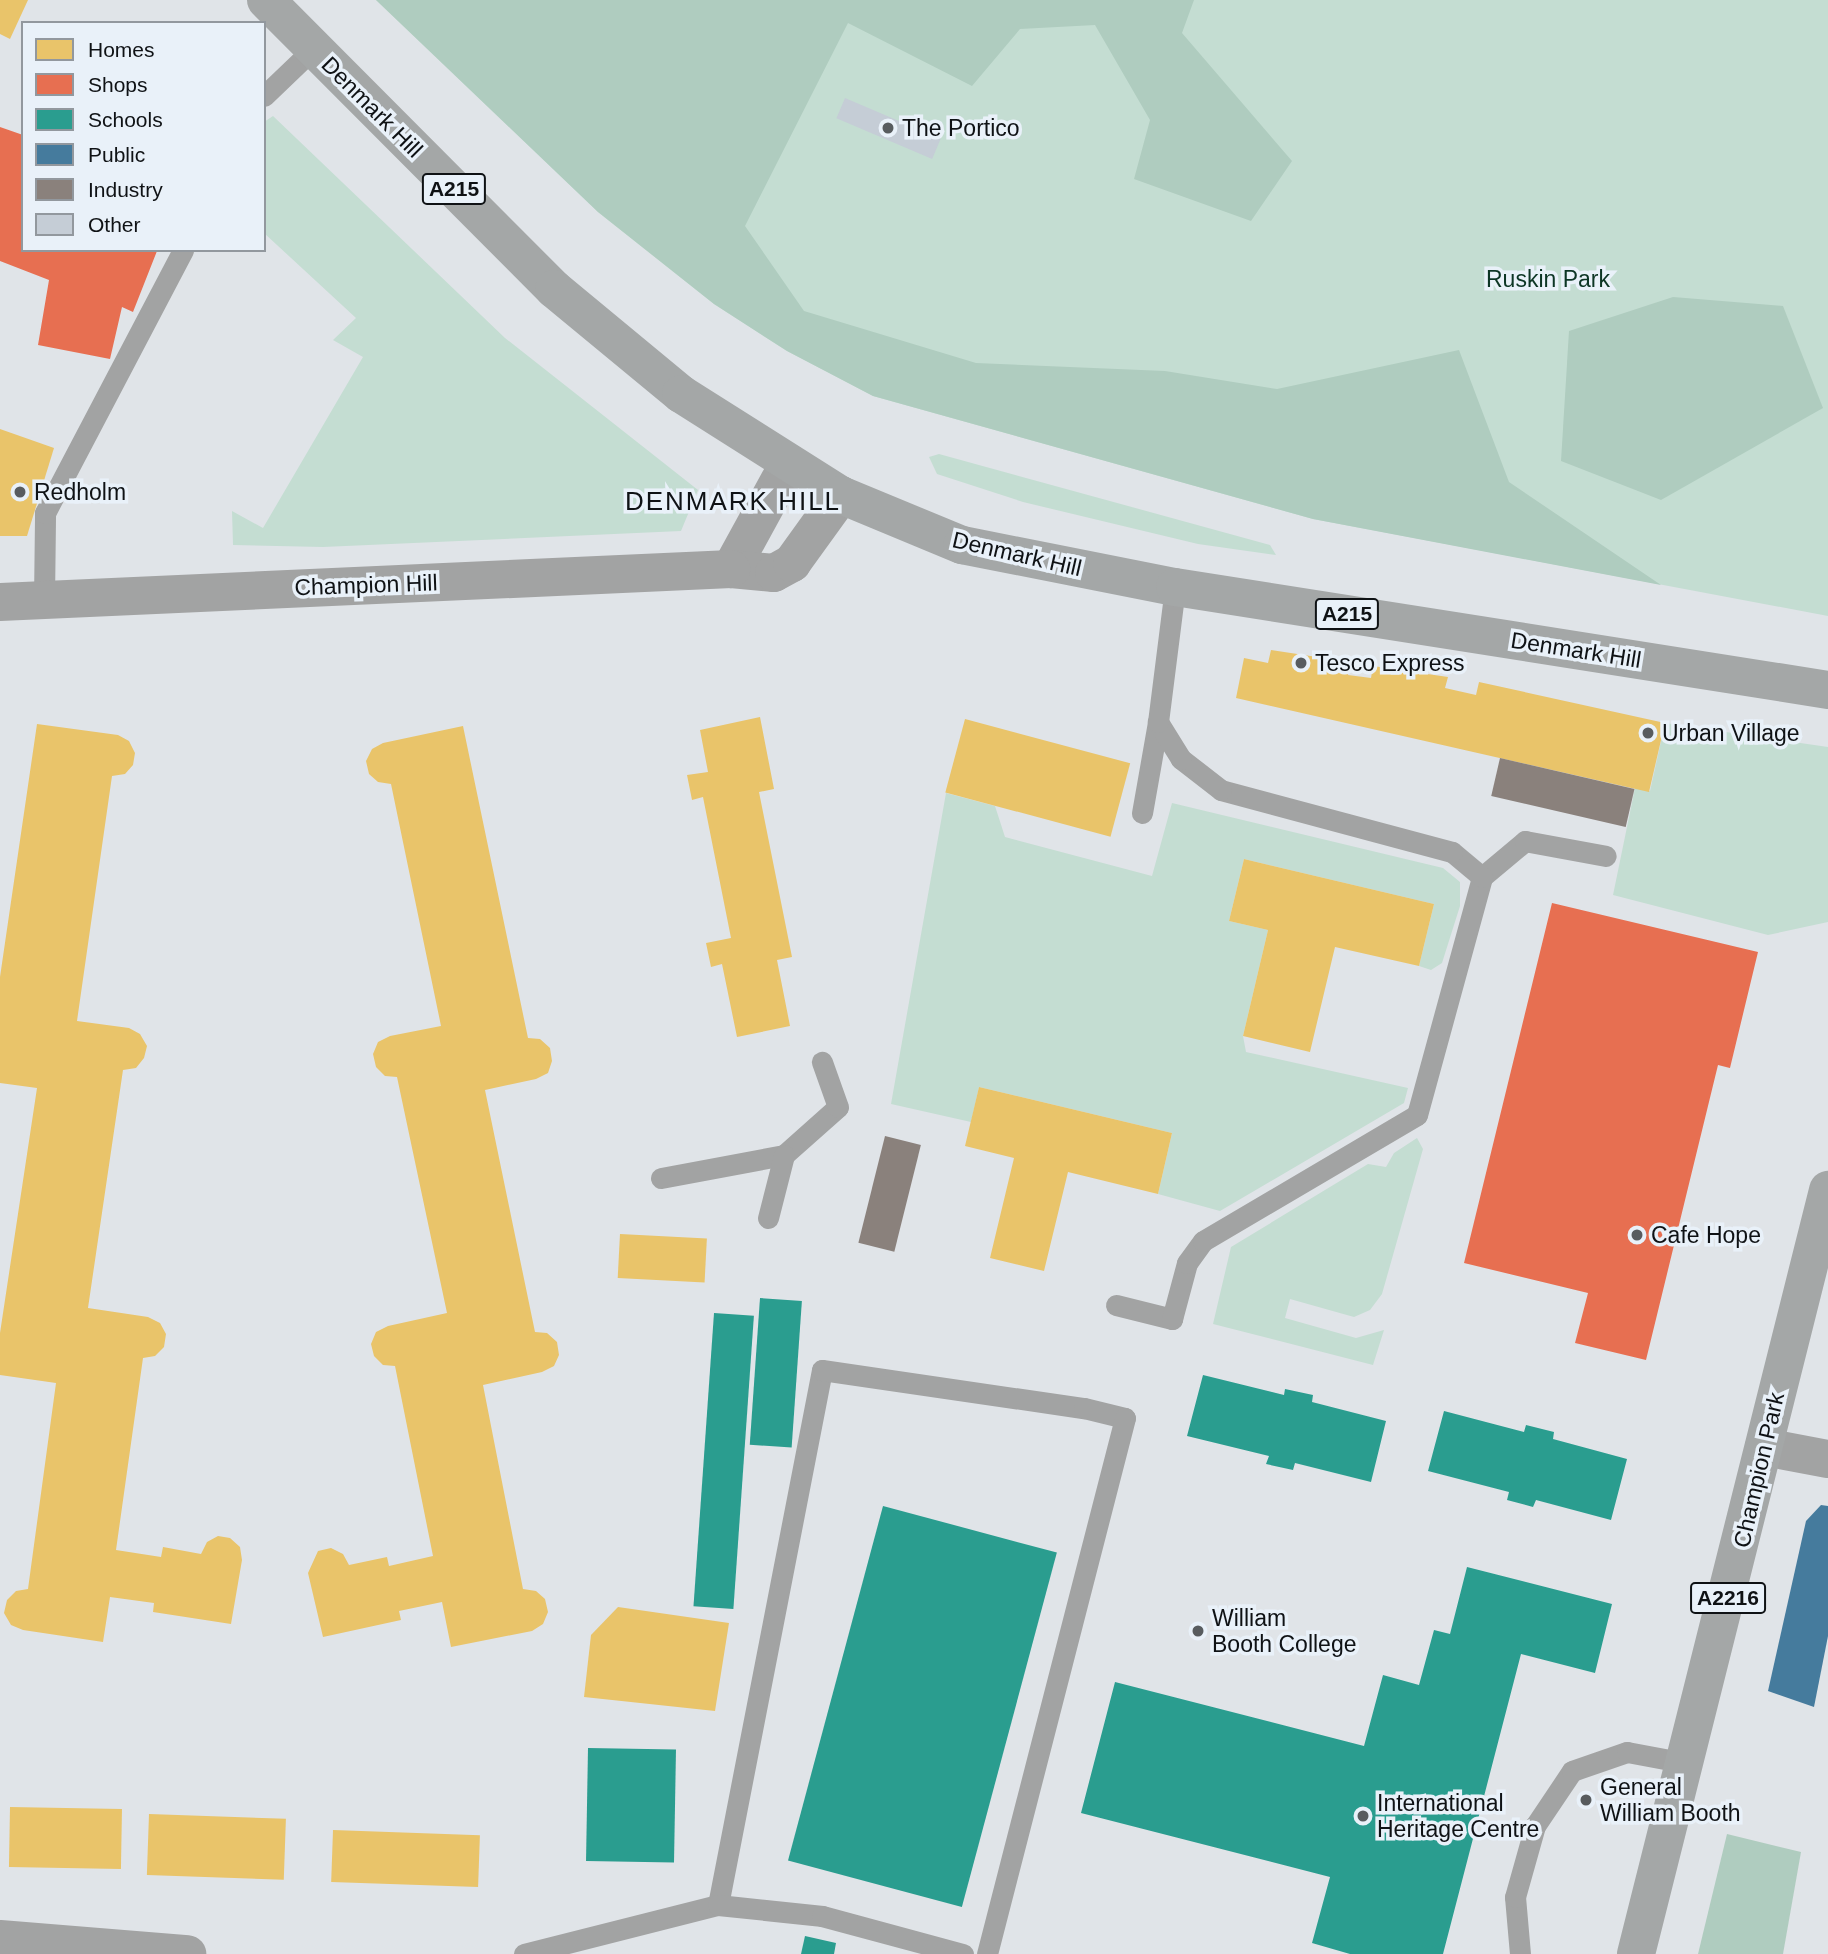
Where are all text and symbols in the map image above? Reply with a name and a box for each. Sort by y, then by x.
legend [21,21,266,252]
text: Homes [88,38,155,61]
street label: Denmark Hill [316,51,428,163]
text: Shops [88,73,148,96]
text: Schools [88,108,163,131]
place label: The Portico [902,114,1020,142]
marker: The Portico [880,120,896,136]
text: Public [88,143,145,166]
road number: A215 [421,172,487,206]
text: Industry [88,178,163,201]
text: Other [88,213,141,236]
park label: Ruskin Park [1486,265,1610,293]
place label: Redholm [34,478,126,506]
marker: Redholm [12,484,28,500]
district label: DENMARK HILL [626,486,840,518]
street label: Denmark Hill [950,526,1084,582]
street label: Champion Hill [294,569,438,601]
road number: A215 [1314,596,1380,632]
street label: Denmark Hill [1509,626,1643,674]
place label: Tesco Express [1315,649,1465,677]
marker: Tesco Express [1293,655,1309,671]
place label: Urban Village [1662,719,1800,747]
marker: Urban Village [1640,725,1656,741]
place label: Cafe Hope [1651,1221,1761,1249]
marker: Cafe Hope [1629,1227,1645,1243]
street label: Champion Park [1728,1390,1790,1550]
road number: A2216 [1690,1580,1766,1616]
place label: William Booth College [1212,1604,1356,1658]
marker: William Booth College [1190,1623,1206,1639]
place label: General William Booth [1600,1773,1741,1827]
place label: International Heritage Centre [1377,1789,1539,1843]
marker: General William Booth [1578,1792,1594,1808]
marker: International Heritage Centre [1355,1808,1371,1824]

